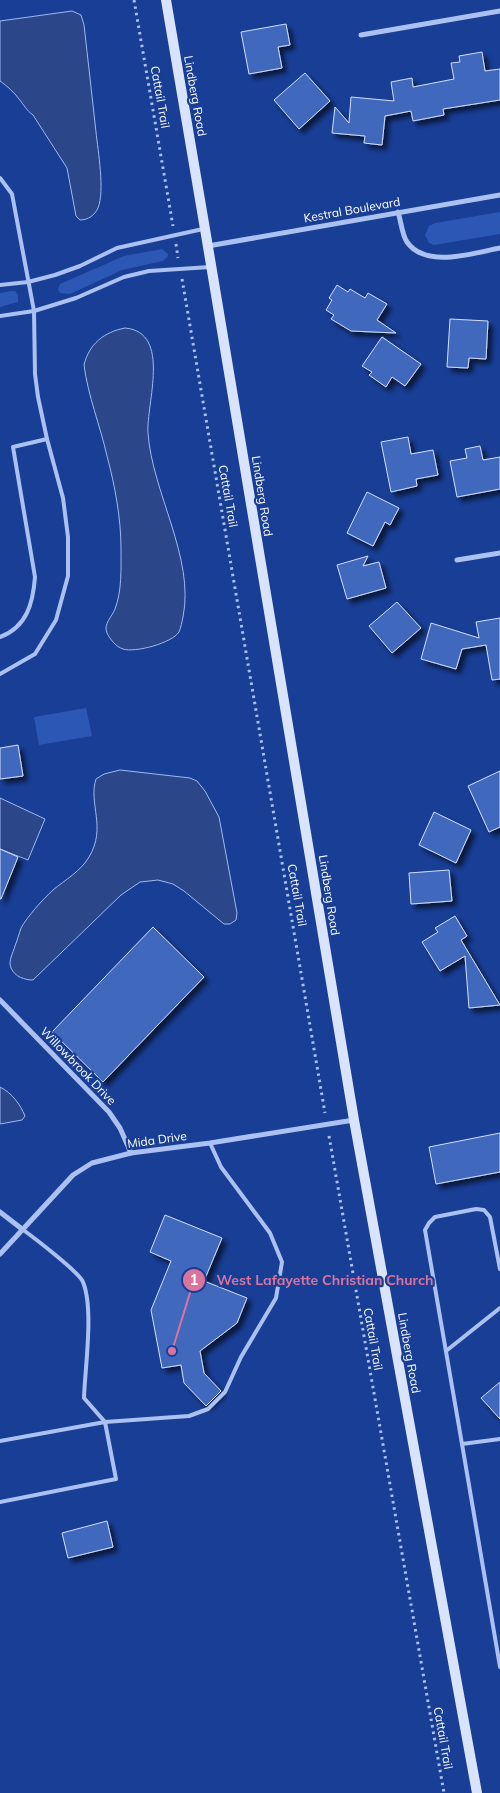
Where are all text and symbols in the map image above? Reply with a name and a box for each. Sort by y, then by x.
street label: Lindberg Road [181,55,210,137]
street label: Cattail Trail [148,65,173,129]
street label: Kestral Boulevard [302,194,401,225]
street label: Lindberg Road [249,455,276,537]
street label: Cattail Trail [216,464,241,528]
street label: Lindberg Road [316,854,343,936]
street label: Cattail Trail [285,863,310,927]
street label: Willowbrook Drive [37,1024,119,1108]
street label: Mida Drive [126,1128,188,1151]
callout: West Lafayette Christian Church [181,1266,443,1295]
text: 1 [189,1270,199,1289]
text: West Lafayette Christian Church [217,1271,433,1289]
street label: Cattail Trail [361,1307,386,1371]
street label: Lindberg Road [395,1312,424,1394]
street label: Cattail Trail [431,1706,456,1770]

